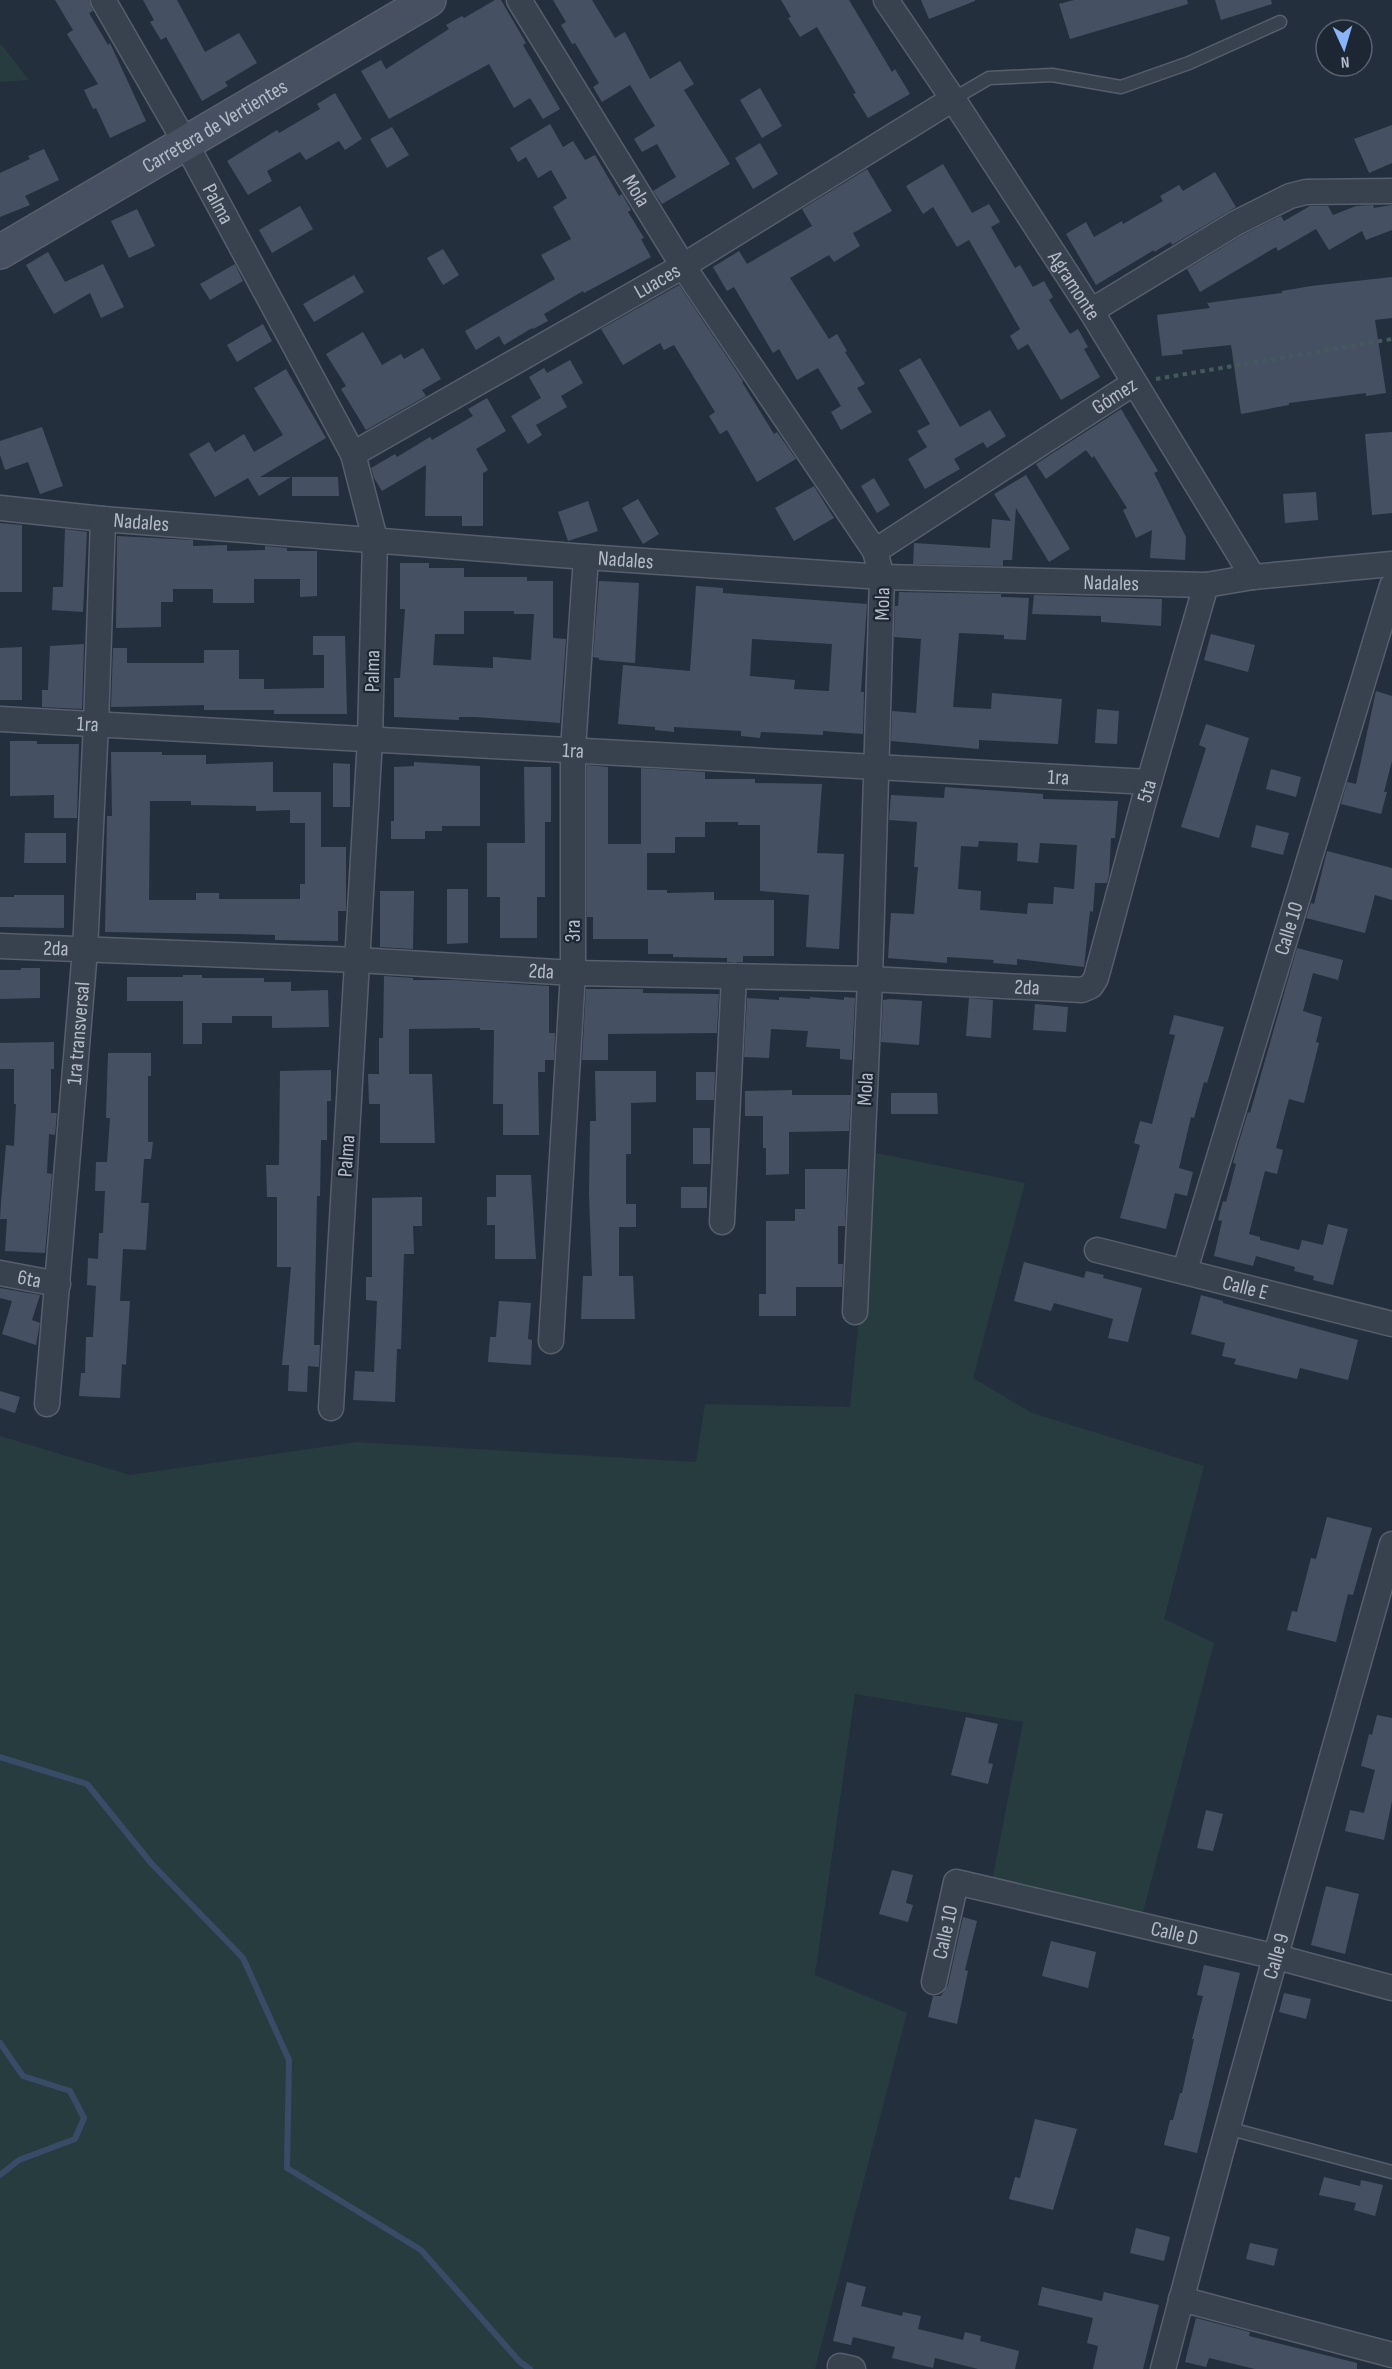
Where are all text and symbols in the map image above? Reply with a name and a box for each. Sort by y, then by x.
north arrow [1314,18,1374,78]
text: N [1340,52,1350,71]
street label: Carretera de Vertientes [138,74,292,179]
street label: Mola [617,170,655,212]
street label: Palma [197,179,239,228]
street label: Agramonte [1042,246,1106,325]
street label: Luaces [630,258,685,304]
street label: Gómez [1087,372,1142,420]
street label: Nadales [113,508,170,537]
street label: Nadales [597,546,654,575]
street label: Nadales [1083,570,1139,596]
street label: Mola [870,587,895,621]
street label: Palma [360,650,385,692]
street label: 1ra [76,711,99,737]
street label: 1ra [562,738,585,764]
street label: 1ra [1047,764,1070,791]
street label: 5ta [1132,777,1162,805]
street label: Calle 10 [1269,899,1309,958]
street label: 3ra [561,920,586,942]
street label: 2da [43,936,69,962]
street label: 2da [528,958,555,985]
street label: 2da [1014,975,1040,1001]
street label: 1ra transversal [62,981,95,1086]
street label: Mola [852,1072,879,1106]
street label: Palma [333,1134,360,1178]
street label: 6ta [15,1265,43,1294]
street label: Calle E [1220,1270,1271,1305]
street label: Calle 10 [927,1903,963,1961]
street label: Calle D [1148,1916,1201,1951]
street label: Calle 9 [1258,1930,1294,1982]

